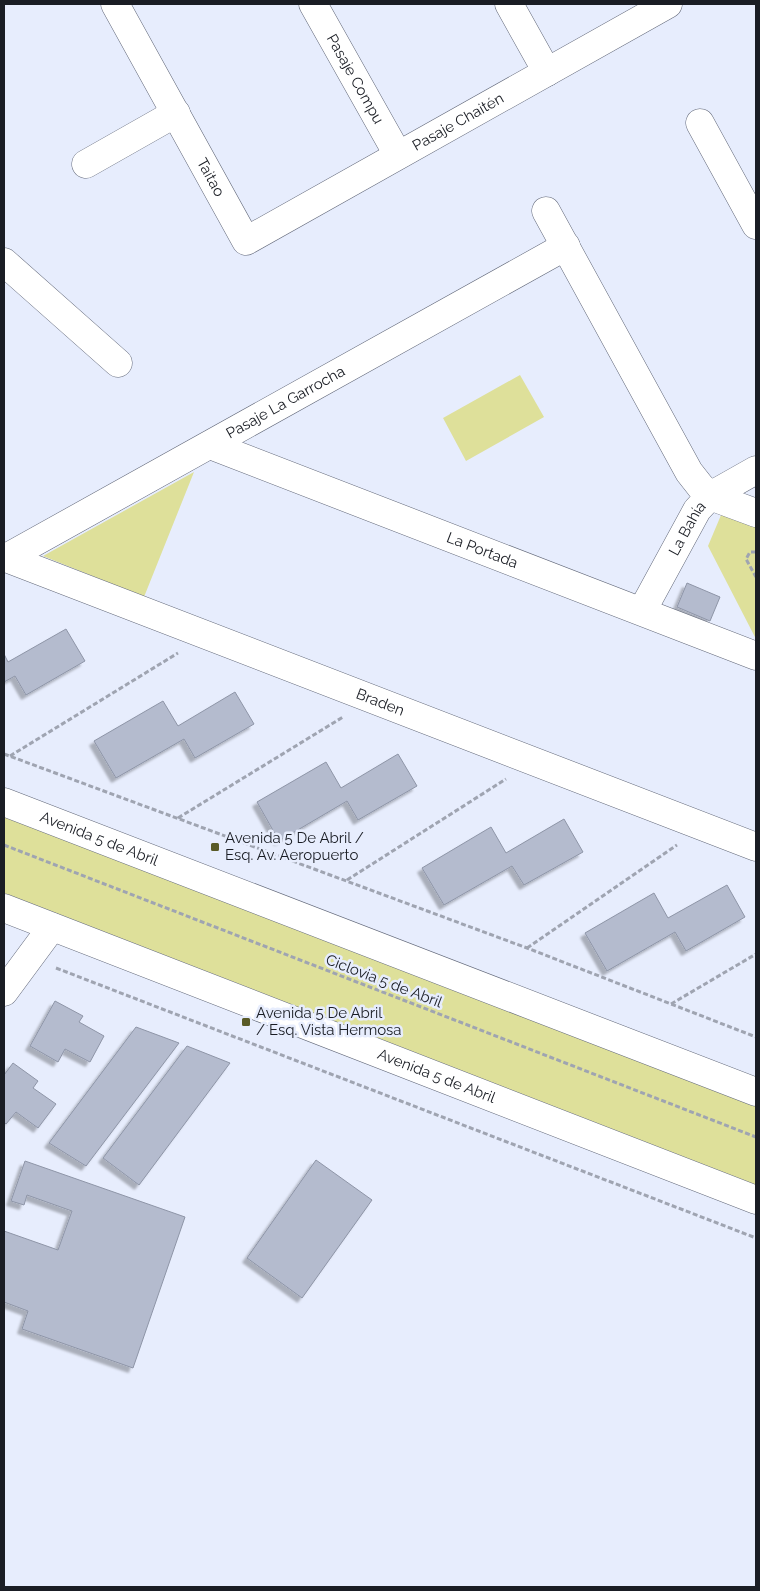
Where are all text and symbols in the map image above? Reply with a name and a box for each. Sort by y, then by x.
street label: Pasaje Compu [323,31,388,127]
street label: Pasaje Chaitén [409,89,507,155]
street label: Taitao [193,155,229,200]
street label: Pasaje La Garrocha [223,362,348,442]
street label: La Bahía [665,498,709,559]
street label: La Portada [444,528,521,572]
street label: Braden [353,685,407,720]
street label: Avenida 5 de Abril [38,808,162,870]
place label: Avenida 5 De Abril / Esq. Av. Aeropuerto [225,829,364,864]
marker: Avenida 5 De Abril / Esq. Av. Aeropuerto [209,841,221,853]
street label: Ciclovia 5 de Abril [323,951,446,1012]
place label: Avenida 5 De Abril / Esq. Vista Hermosa [256,1004,402,1039]
marker: Avenida 5 De Abril / Esq. Vista Hermosa [240,1016,252,1028]
street label: Avenida 5 de Abril [375,1045,499,1107]

